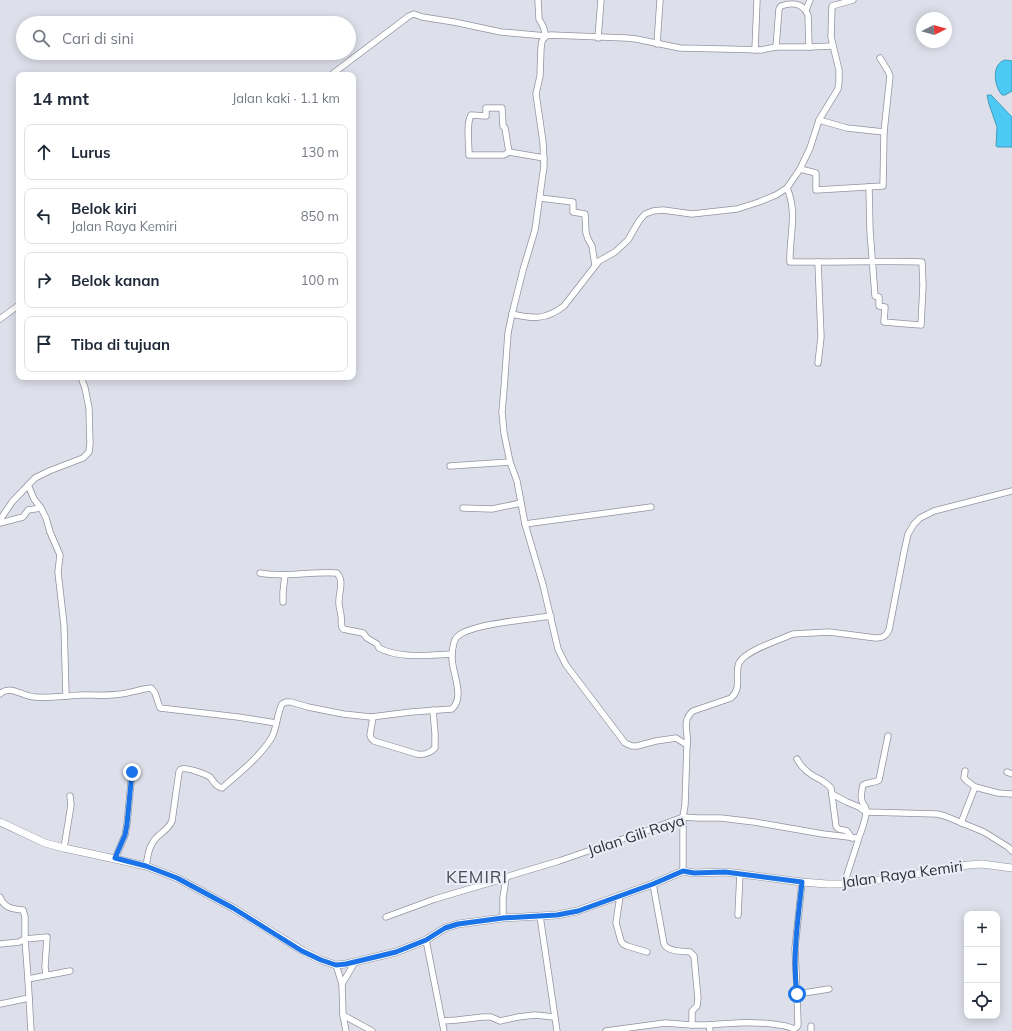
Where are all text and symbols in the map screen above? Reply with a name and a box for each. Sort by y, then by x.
north arrow [916,12,952,48]
search box [16,16,356,60]
icon: search [30,27,52,49]
text: Cari di sini [62,29,134,48]
text: 14 mnt [32,88,89,109]
text: Jalan kaki · 1.1 km [232,90,340,106]
icon: ahead [33,141,55,163]
text: Lurus [71,143,111,162]
text: 130 m [301,144,339,160]
text: Belok kiri [71,199,137,218]
icon: left [33,205,55,227]
text: 850 m [301,208,339,224]
text: Jalan Raya Kemiri [71,218,177,234]
icon: right [33,269,55,291]
text: Belok kanan [71,271,160,290]
text: 100 m [301,272,339,288]
icon: arrive [33,333,55,355]
text: Tiba di tujuan [71,335,170,354]
route end [123,763,141,781]
street label: Jalan Gili Raya [585,810,687,860]
street label: Jalan Raya Kemiri [840,856,964,892]
district label: KEMIRI [446,866,508,887]
map controls [964,911,1000,1019]
button: + [964,911,1000,947]
button: − [964,947,1000,983]
button: locate [964,983,1000,1019]
route start [788,985,806,1003]

